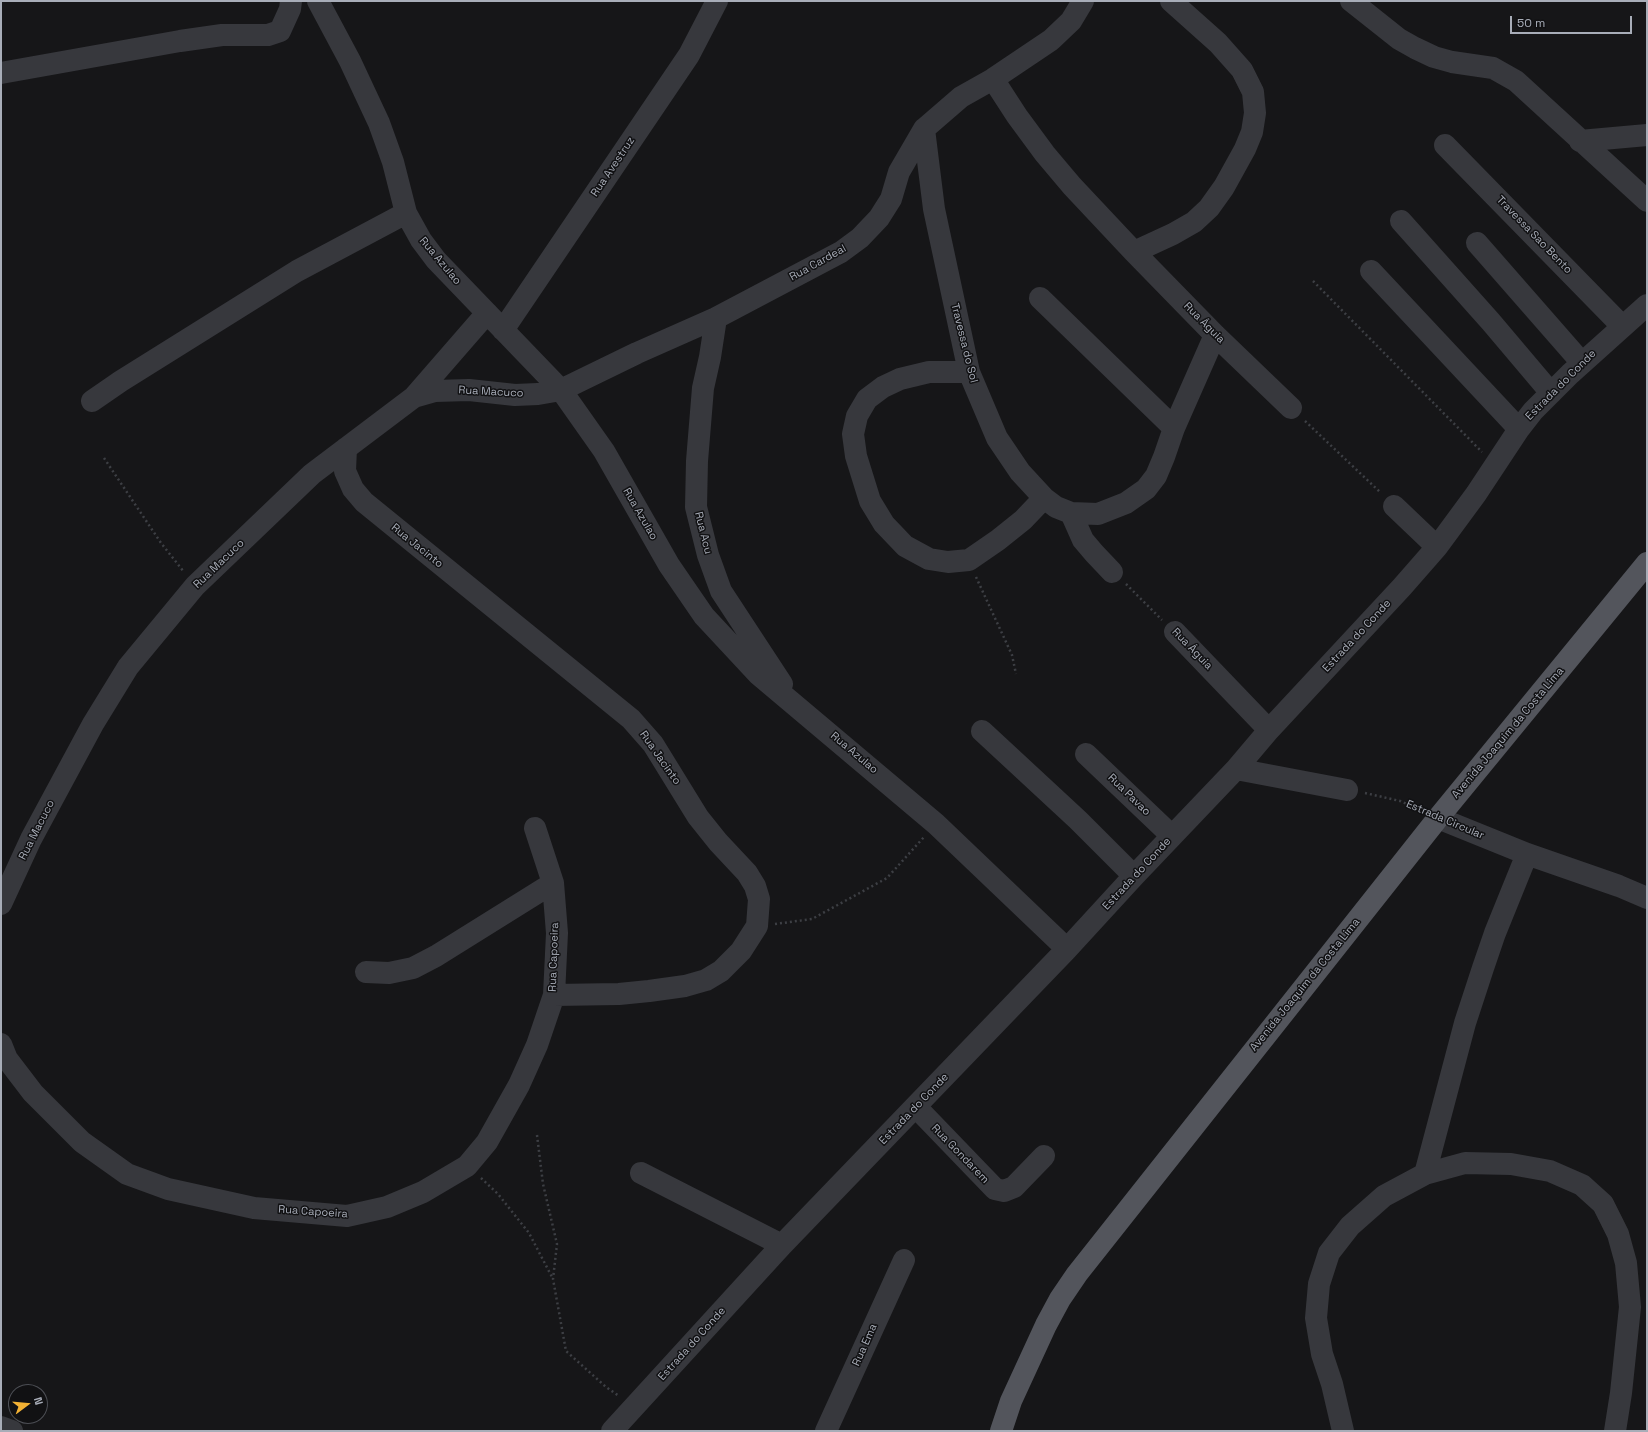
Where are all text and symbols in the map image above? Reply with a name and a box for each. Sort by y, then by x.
scale bar [1512,8,1634,34]
text: 50 m [1517,15,1545,31]
street label: Rua Avestruz [588,135,638,199]
street label: Travessa Sao Bento [1493,193,1575,277]
street label: Rua Azulao [416,235,464,287]
street label: Rua Cardeal [787,242,849,284]
street label: Rua Águia [1181,300,1227,346]
street label: Travessa do Sol [948,302,980,384]
street label: Estrada do Conde [1523,347,1599,423]
street label: Rua Macuco [458,384,524,400]
street label: Rua Azulao [620,486,660,542]
street label: Rua Acu [691,511,715,555]
street label: Rua Jacinto [388,521,446,571]
street label: Rua Macuco [191,537,247,591]
street label: Estrada do Conde [1320,597,1394,675]
street label: Rua Águia [1169,626,1215,672]
street label: Avenida Joaquim da Costa Lima [1449,665,1567,801]
street label: Rua Jacinto [637,729,683,787]
street label: Rua Azulao [828,729,880,777]
street label: Rua Pavao [1105,771,1153,819]
street label: Rua Macuco [16,798,58,862]
street label: Estrada Circular [1404,798,1486,842]
street label: Estrada do Conde [1100,835,1174,913]
street label: Avenida Joaquim da Costa Lima [1247,916,1363,1054]
street label: Rua Capoeira [546,922,562,992]
street label: Estrada do Conde [877,1071,951,1147]
street label: Rua Gondarem [929,1122,991,1186]
street label: Rua Capoeira [278,1203,348,1221]
street label: Estrada do Conde [656,1305,728,1383]
street label: Rua Ema [850,1322,880,1368]
north arrow [8,1384,48,1424]
text: N [31,1395,46,1406]

